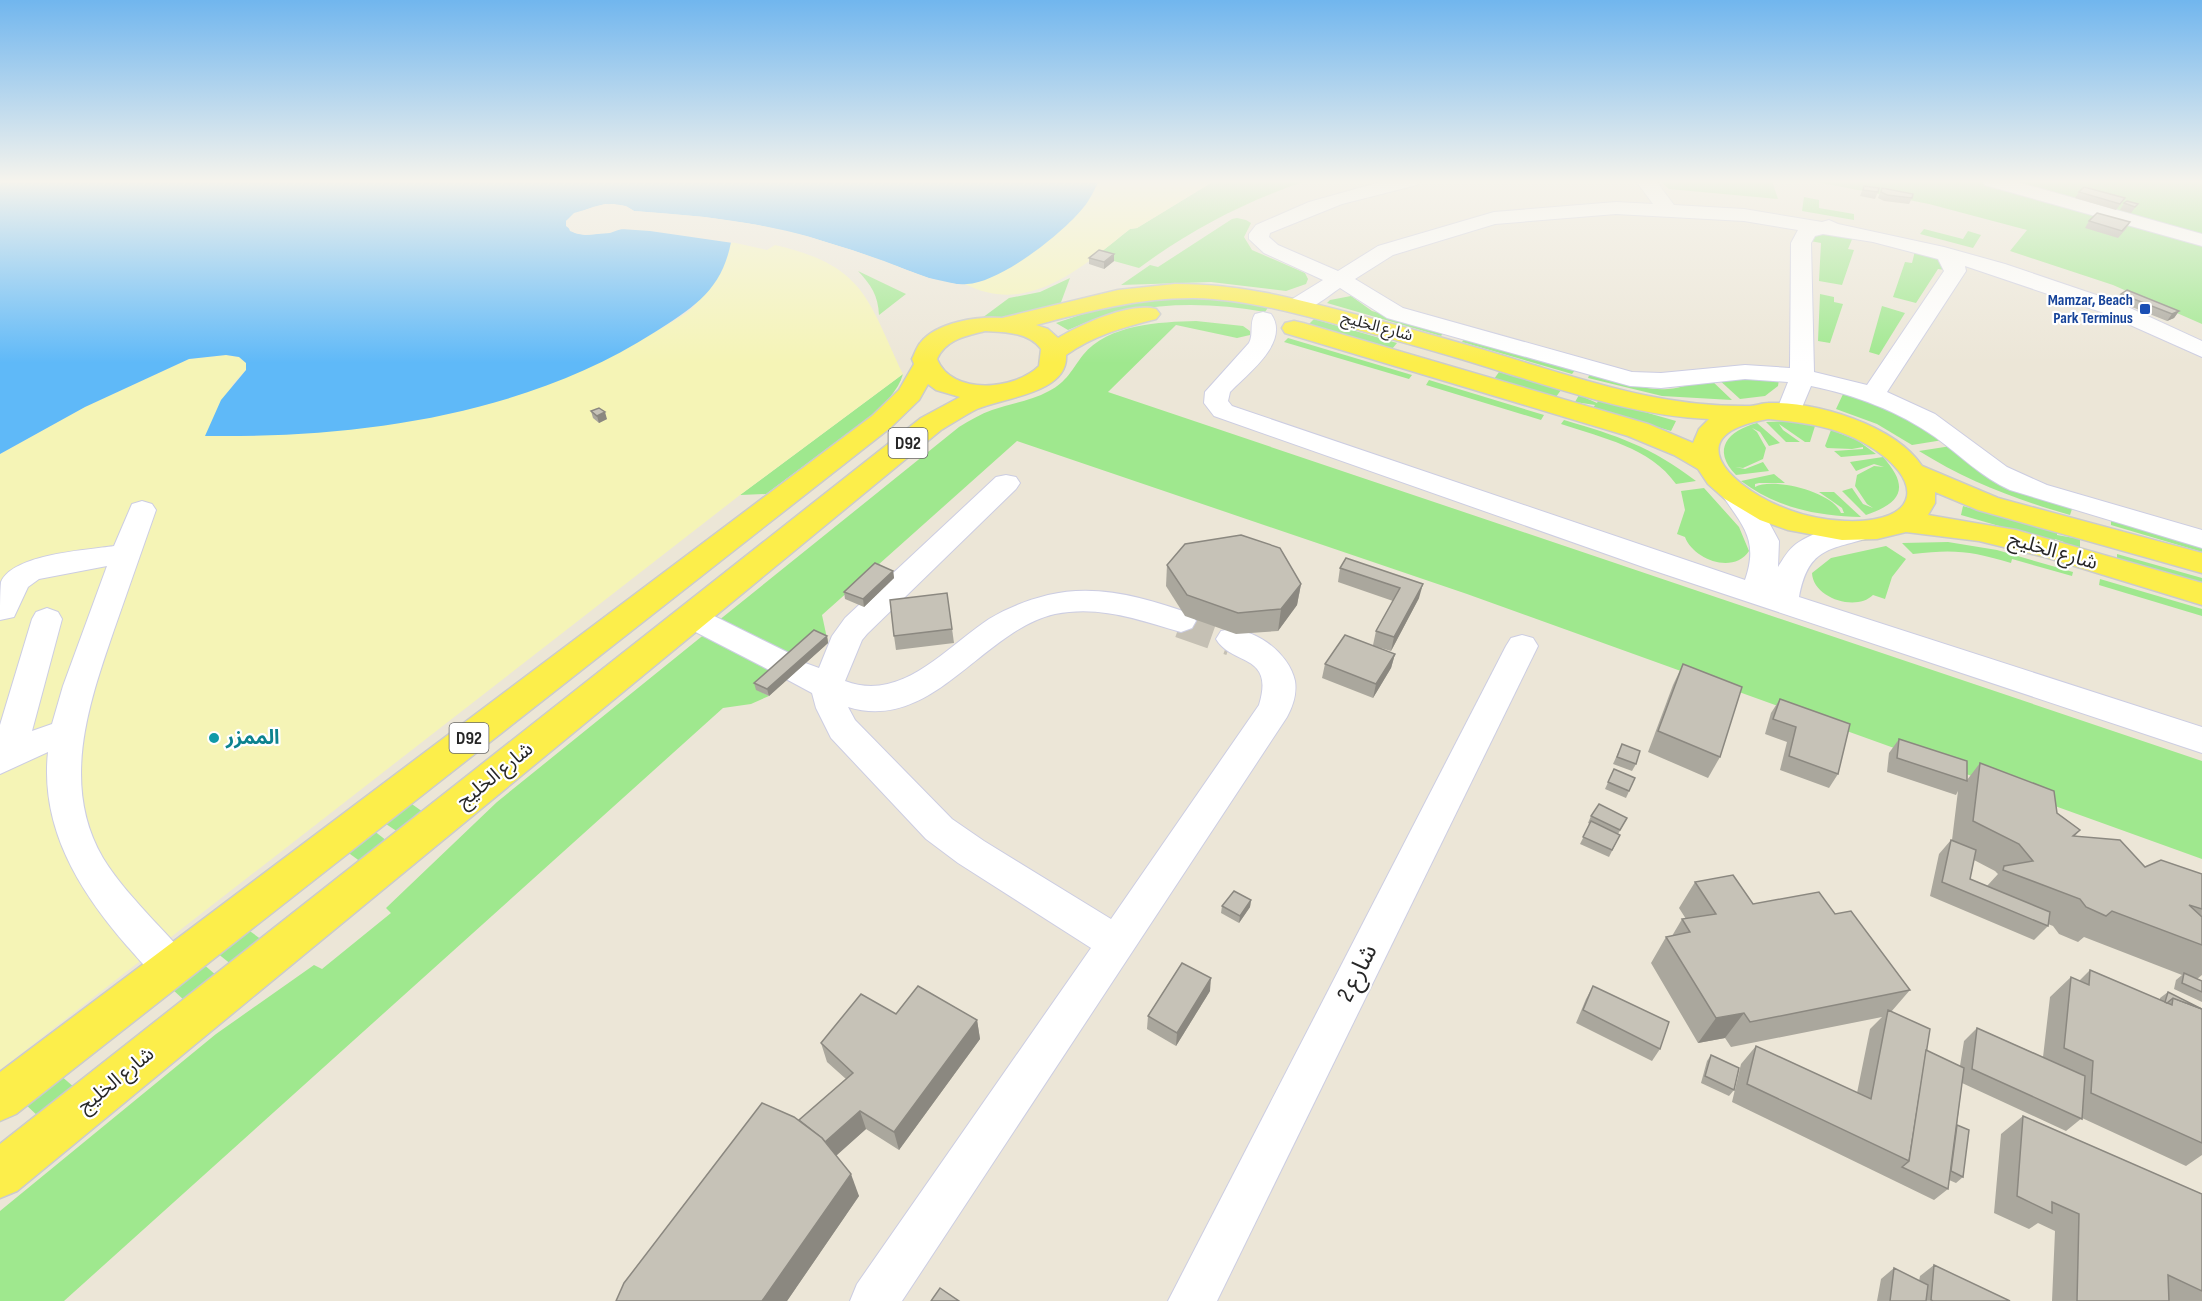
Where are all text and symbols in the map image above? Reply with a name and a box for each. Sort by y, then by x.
place label: Mamzar, Beach Park Terminus [2048,291,2133,328]
marker: Mamzar, Beach Park Terminus [2138,302,2152,316]
street label: شارع الخليج [1339,308,1415,348]
road number: D92 [888,428,928,458]
street label: شارع الخليج [2005,527,2100,577]
road number: D92 [450,723,488,753]
place label: الممزر [225,726,280,750]
marker: الممزر [207,731,221,745]
street label: شارع الخليج [452,737,539,815]
street label: شارع 2 [1330,939,1385,1007]
street label: شارع الخليج [73,1042,160,1120]

